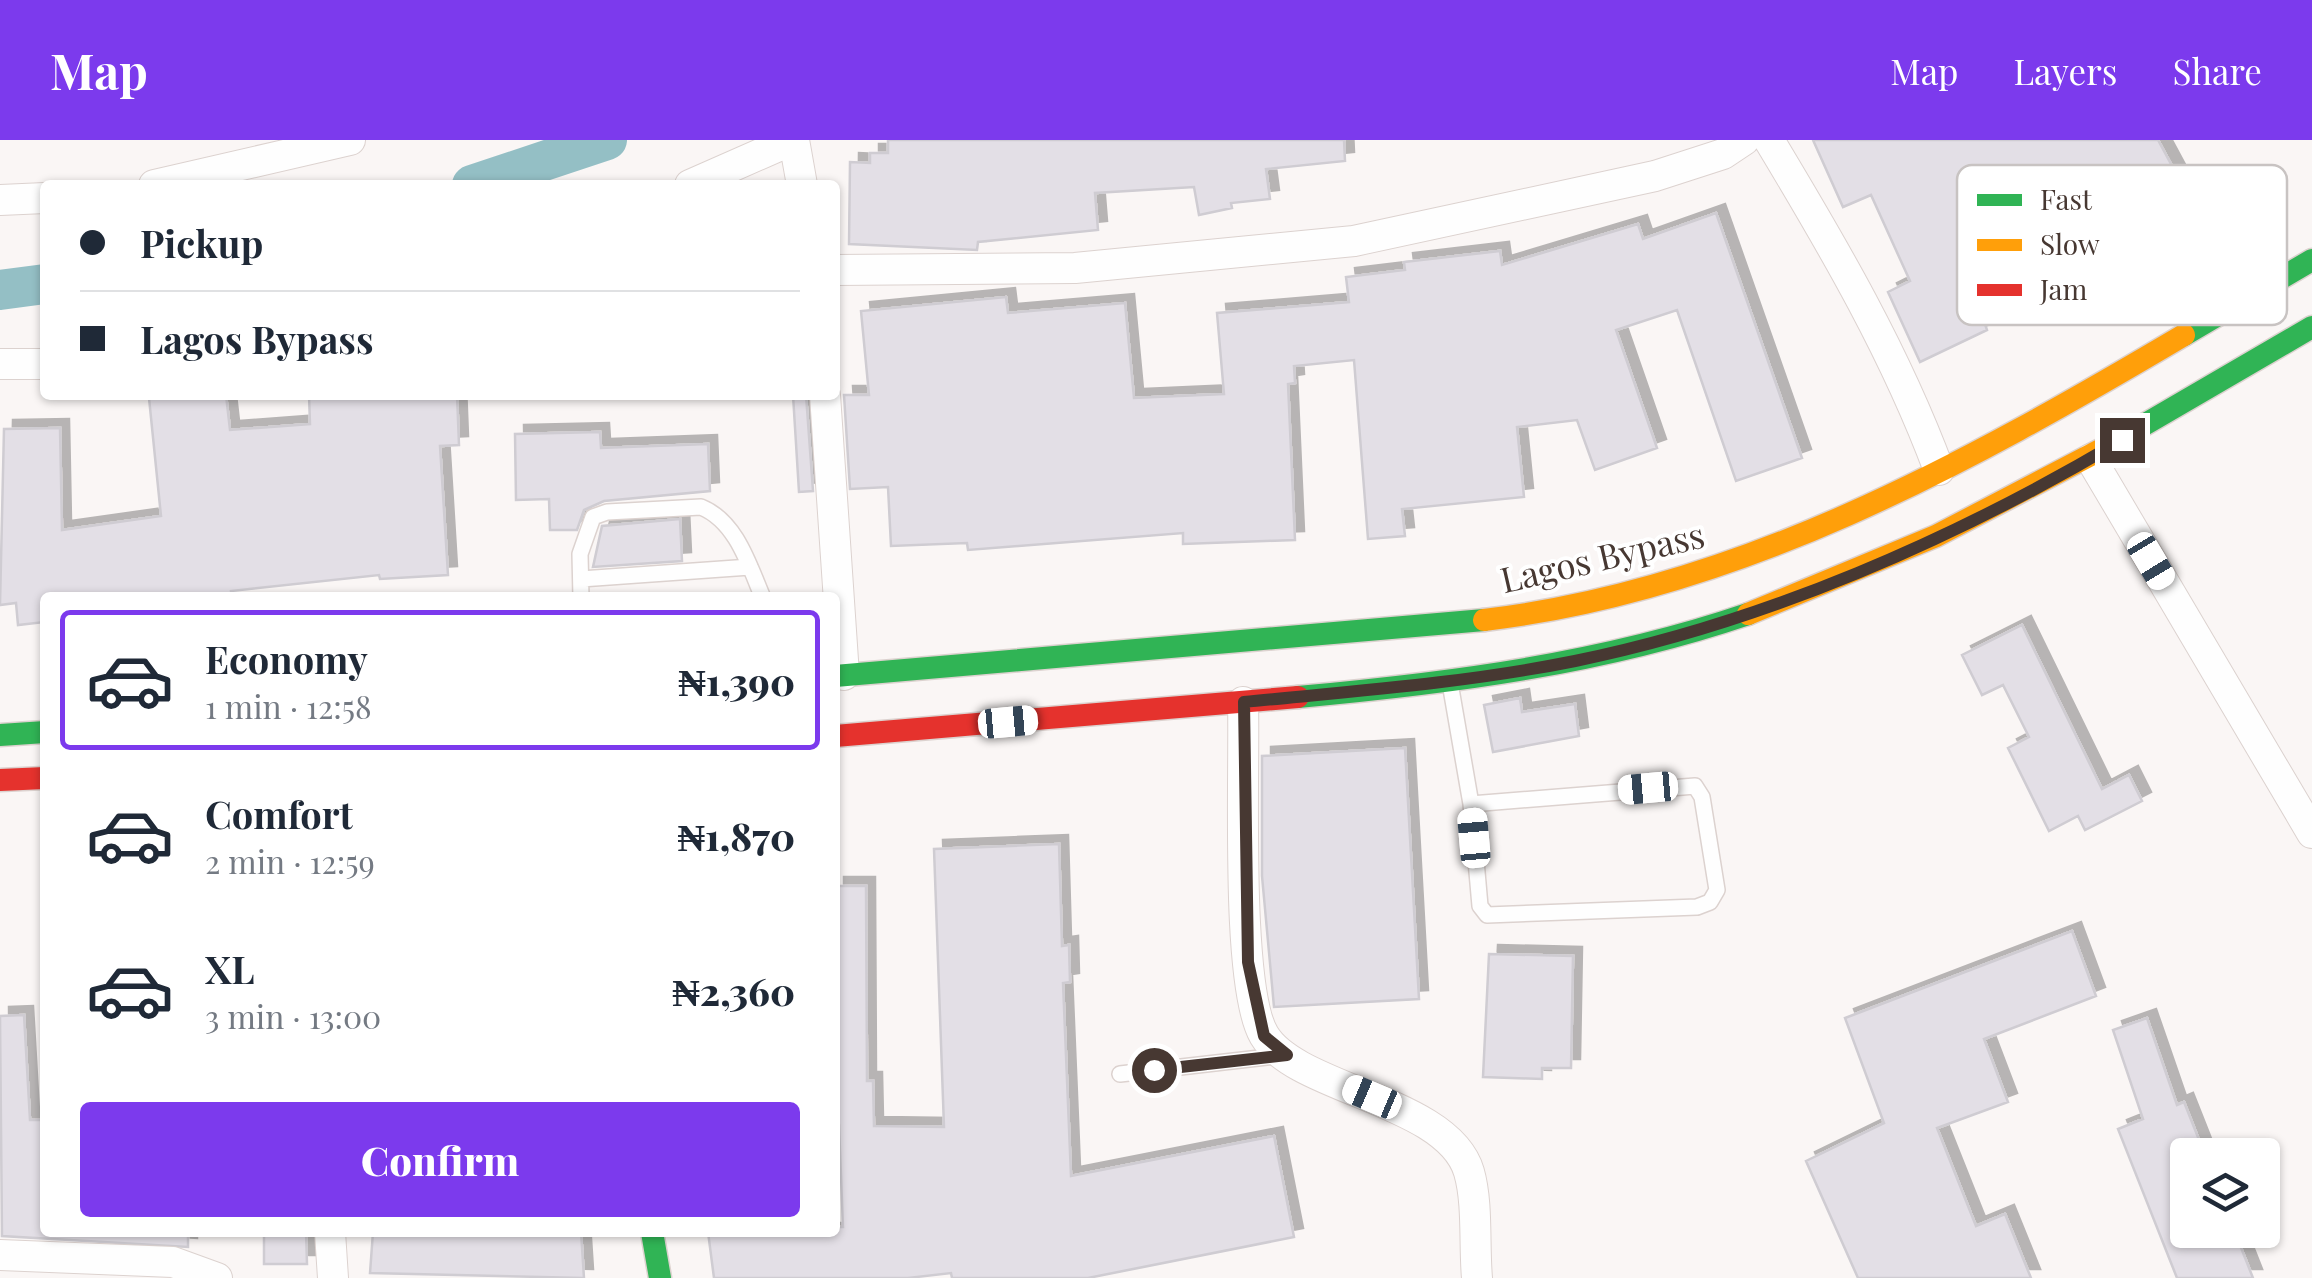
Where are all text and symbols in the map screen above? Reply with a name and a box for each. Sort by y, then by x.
text: Map [50,38,148,102]
text: Map [1890,47,1958,94]
text: Layers [2013,47,2118,94]
text: Share [2173,47,2262,94]
legend [1957,165,2287,325]
text: Fast [2040,180,2093,217]
text: Pickup [140,217,263,268]
text: Slow [2040,225,2100,262]
text: Jam [2039,270,2087,307]
text: Lagos Bypass [140,313,373,364]
route end [2100,418,2145,463]
street label: Lagos Bypass [1496,510,1708,602]
car [2123,528,2179,594]
text: Economy [205,633,368,684]
icon: car [85,635,175,725]
text: ₦1,390 [678,655,795,706]
text: 1 min · 12:58 [205,684,372,727]
car [977,704,1039,740]
car [1617,770,1679,806]
text: Comfort [205,788,353,839]
icon: car [85,790,175,880]
car [1456,807,1492,869]
text: ₦1,870 [678,810,795,861]
text: 2 min · 12:59 [205,839,375,882]
text: XL [205,943,254,994]
icon: car [85,945,175,1035]
text: ₦2,360 [672,965,795,1016]
text: 3 min · 13:00 [205,994,381,1037]
route start [1132,1048,1177,1093]
car [1339,1071,1405,1123]
button: Confirm [80,1102,800,1217]
map controls [2170,1138,2280,1248]
button: layers [2170,1138,2280,1248]

